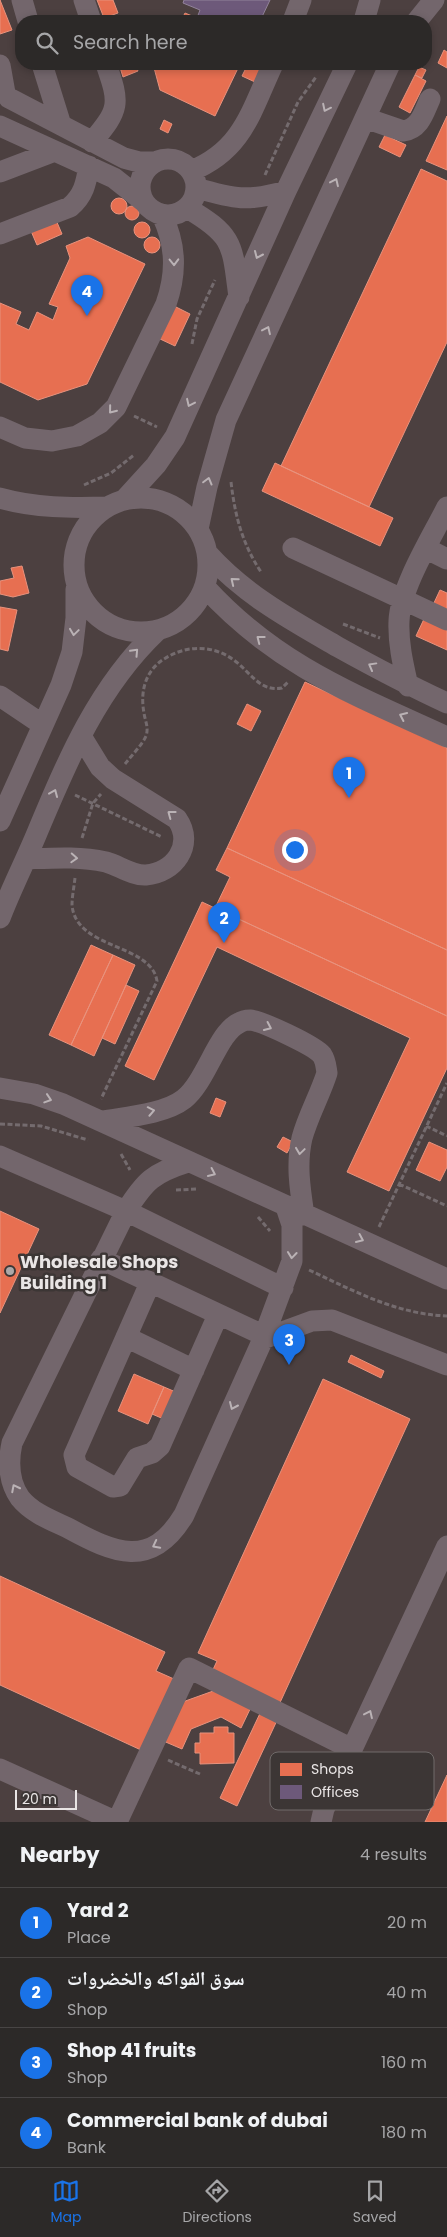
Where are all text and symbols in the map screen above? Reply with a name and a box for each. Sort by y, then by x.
search box [15,15,432,70]
icon: search [33,29,61,57]
text: Search here [73,29,187,56]
one-way arrow [322,103,332,112]
one-way arrow [329,178,339,187]
one-way arrow [253,250,264,259]
one-way arrow [169,258,179,266]
pin: 4 [71,275,103,316]
one-way arrow [261,326,271,335]
one-way arrow [186,398,197,407]
one-way arrow [109,404,118,413]
one-way arrow [203,477,213,486]
one-way arrow [231,578,240,586]
one-way arrow [70,628,80,637]
one-way arrow [257,637,266,645]
one-way arrow [129,649,138,658]
one-way arrow [369,662,378,672]
one-way arrow [399,712,408,723]
pin: 1 [333,757,365,798]
one-way arrow [48,789,59,798]
one-way arrow [168,812,177,820]
your location [282,837,308,863]
one-way arrow [71,853,79,864]
pin: 2 [208,902,240,943]
one-way arrow [263,1020,272,1031]
one-way arrow [43,1093,51,1103]
one-way arrow [146,1107,155,1117]
one-way arrow [296,1146,306,1155]
one-way arrow [206,1166,215,1176]
one-way arrow [355,1233,364,1244]
place label: Wholesale Shops Building 1 [20,1249,178,1295]
one-way arrow [287,1251,298,1259]
marker: Wholesale Shops Building 1 [4,1265,16,1277]
pin: 3 [273,1324,305,1365]
one-way arrow [229,1401,240,1410]
one-way arrow [11,1485,21,1494]
one-way arrow [152,1539,161,1549]
one-way arrow [362,1710,372,1719]
legend [270,1752,434,1810]
text: Shops [311,1759,354,1779]
text: Offices [311,1782,359,1802]
scale bar [15,1787,78,1810]
text: 20 m [22,1789,57,1809]
text: Nearby [20,1840,100,1869]
text: 4 results [360,1843,427,1866]
text: Yard 2 [67,1897,129,1924]
text: 1 [33,1911,39,1934]
text: 20 m [387,1911,427,1934]
text: Place [67,1926,111,1949]
text: سوق الفواكه والخضروات [67,1965,244,1992]
text: 2 [31,1981,41,2004]
text: 40 m [386,1981,427,2004]
text: Shop [67,1998,108,2021]
text: Shop 41 fruits [67,2037,196,2064]
text: 3 [31,2051,41,2074]
text: 160 m [381,2051,427,2074]
text: Shop [67,2066,108,2089]
text: Commercial bank of dubai [67,2107,328,2134]
text: 4 [31,2121,41,2144]
text: 180 m [381,2121,427,2144]
text: Bank [67,2136,106,2159]
tab: Map [50,2177,81,2228]
tab: Directions [182,2177,252,2228]
tab: Saved [353,2177,397,2228]

